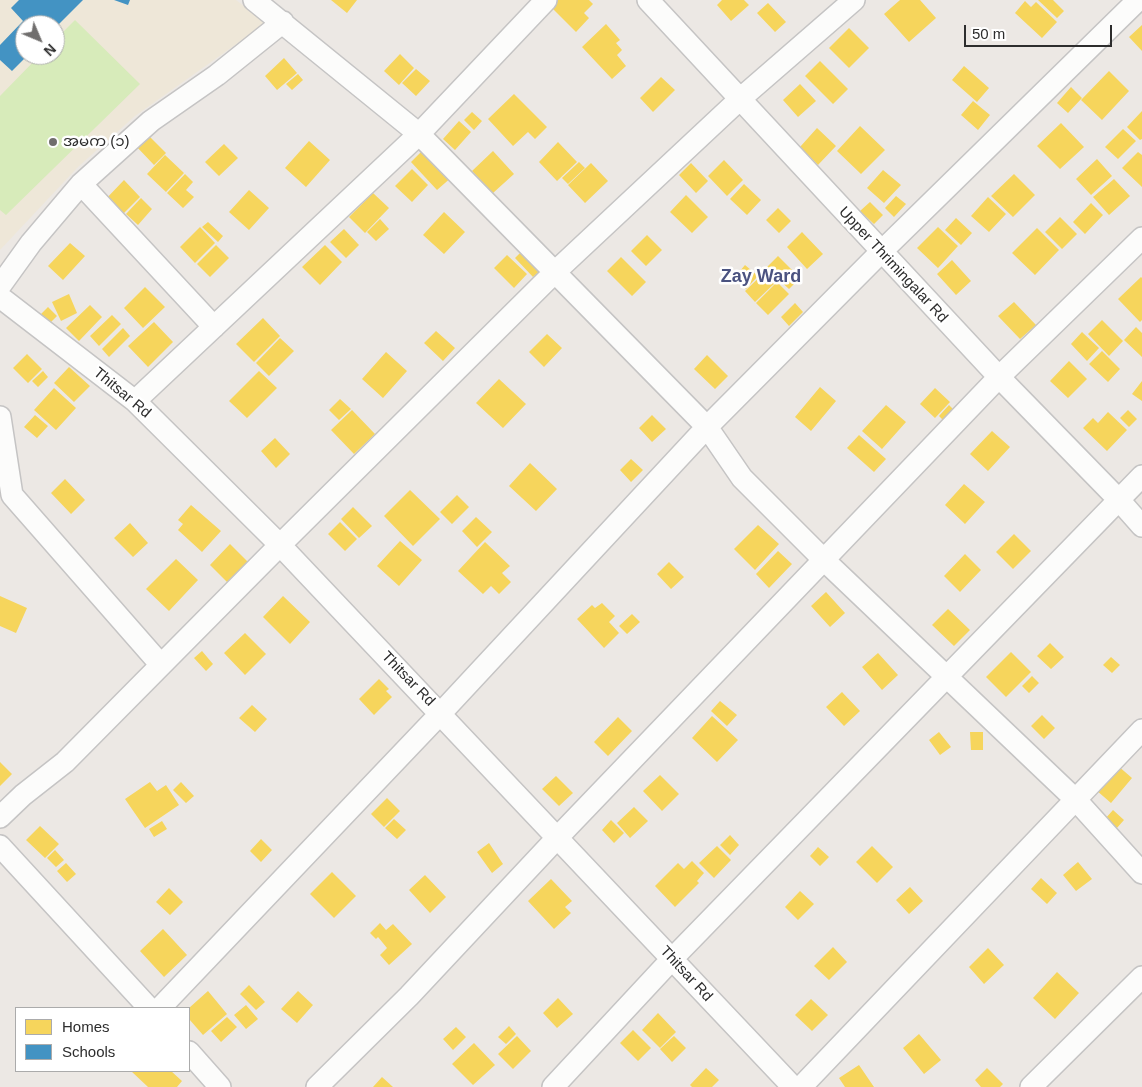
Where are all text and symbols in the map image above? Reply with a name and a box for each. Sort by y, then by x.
north arrow [15,15,65,65]
scale bar [967,15,1114,47]
text: 50 m [972,25,1005,42]
text: N [41,41,59,59]
place label: အမက (၁) [63,133,130,151]
marker: အမက (၁) [47,136,59,148]
street label: Upper Thrimingalar Rd [835,203,951,327]
district label: Zay Ward [721,266,801,288]
street label: Thitsar Rd [90,364,154,422]
street label: Thitsar Rd [377,648,439,710]
street label: Thitsar Rd [656,943,716,1005]
legend [15,1007,190,1072]
text: Homes [62,1018,110,1035]
text: Schools [62,1043,115,1060]

